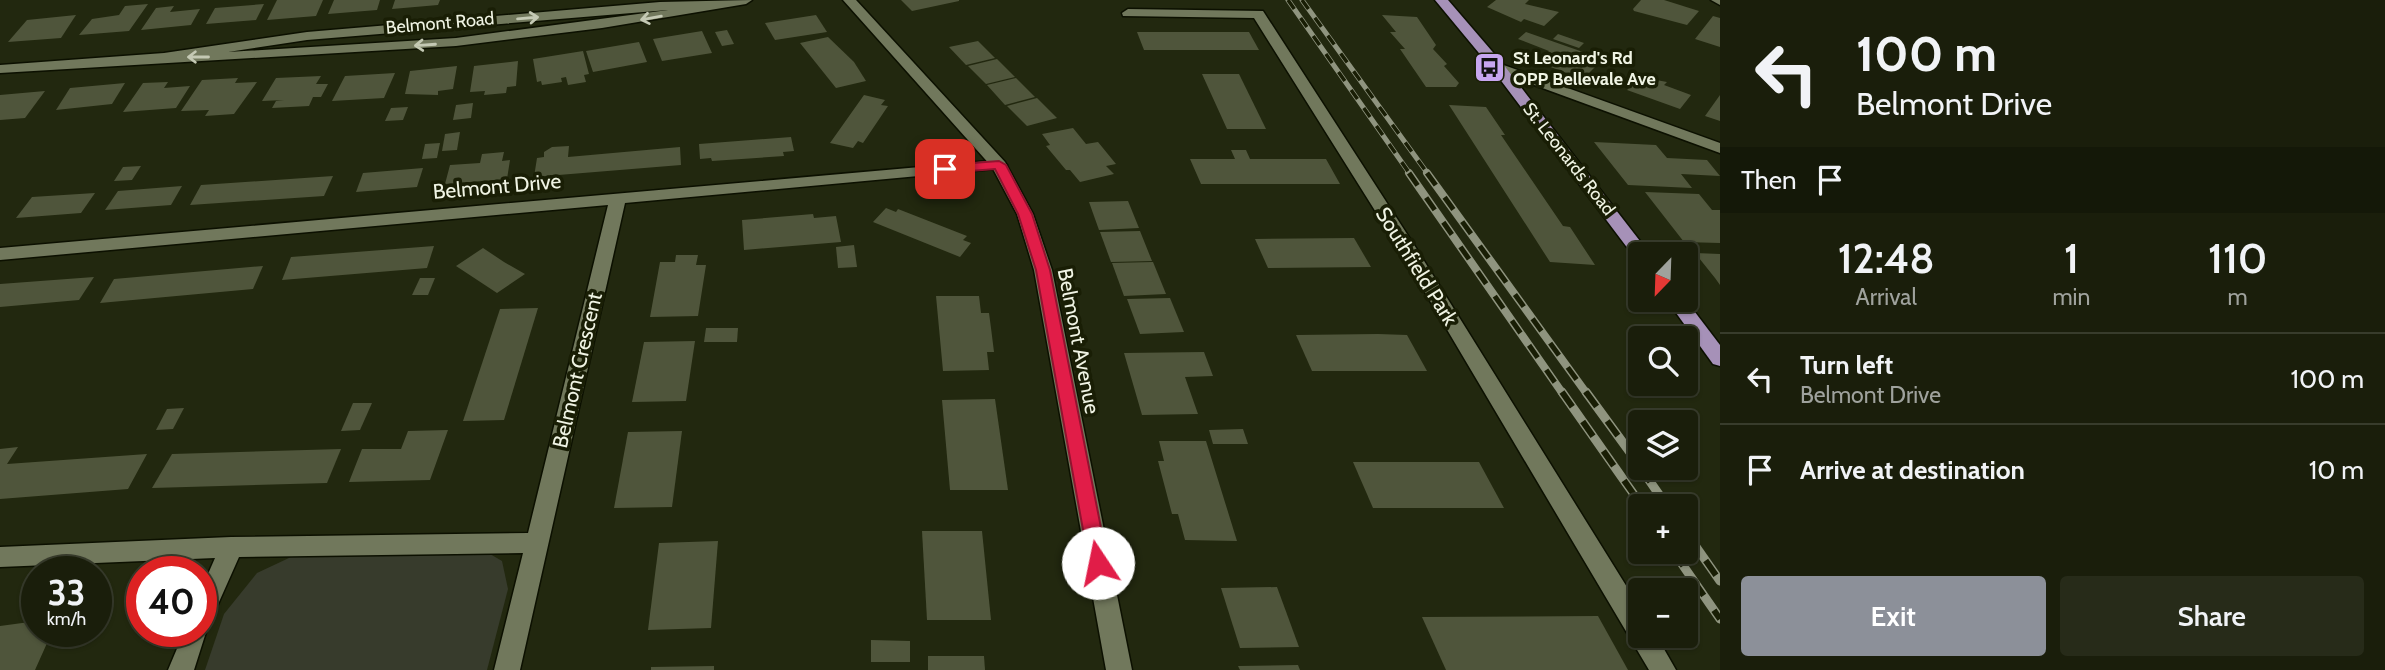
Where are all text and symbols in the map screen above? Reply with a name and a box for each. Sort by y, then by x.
street label: Belmont Road [385,7,495,39]
one-way arrow [516,11,538,24]
one-way arrow [640,11,662,25]
text: 100 m [1856,24,1997,83]
icon: left [1741,28,1832,119]
one-way arrow [414,38,437,51]
place label: St Leonard's Rd OPP Bellevale Ave [1513,47,1656,90]
one-way arrow [186,50,209,64]
bus stop icon: St Leonard's Rd OPP Bellevale Ave [1473,51,1507,85]
text: Belmont Drive [1856,84,2052,123]
street label: St. Leonards Road [1518,98,1620,220]
pin [915,139,975,199]
icon: arrive [926,150,964,188]
icon: arrive [1811,161,1849,199]
text: Then [1741,164,1797,196]
street label: Belmont Drive [432,168,562,204]
street label: Southfield Park [1371,202,1464,330]
text: 12:48 [1838,232,1935,284]
text: 1 [2064,232,2079,284]
text: 110 [2208,232,2267,284]
north arrow [1628,242,1698,312]
map controls [1628,242,1698,648]
street label: Belmont Avenue [1053,266,1105,416]
text: Arrival [1856,283,1917,311]
text: min [2052,283,2090,311]
text: m [2228,283,2248,311]
street label: Belmont Crescent [547,290,607,450]
button: search [1628,326,1698,396]
text: Turn left [1800,349,1893,381]
icon: left [1741,360,1779,398]
text: 100 m [2291,363,2364,395]
text: Belmont Drive [1800,381,1941,409]
button: layers [1628,410,1698,480]
icon: arrive [1741,451,1779,489]
text: Arrive at destination [1800,454,2025,486]
text: 10 m [2309,454,2364,486]
button: + [1628,494,1698,564]
position arrow [1061,526,1135,600]
speed limit sign: 40 [126,556,217,647]
text: 33 [48,571,85,614]
button: Exit [1741,576,2046,656]
button: Share [2060,576,2364,656]
button: − [1628,578,1698,648]
text: km/h [47,608,86,630]

